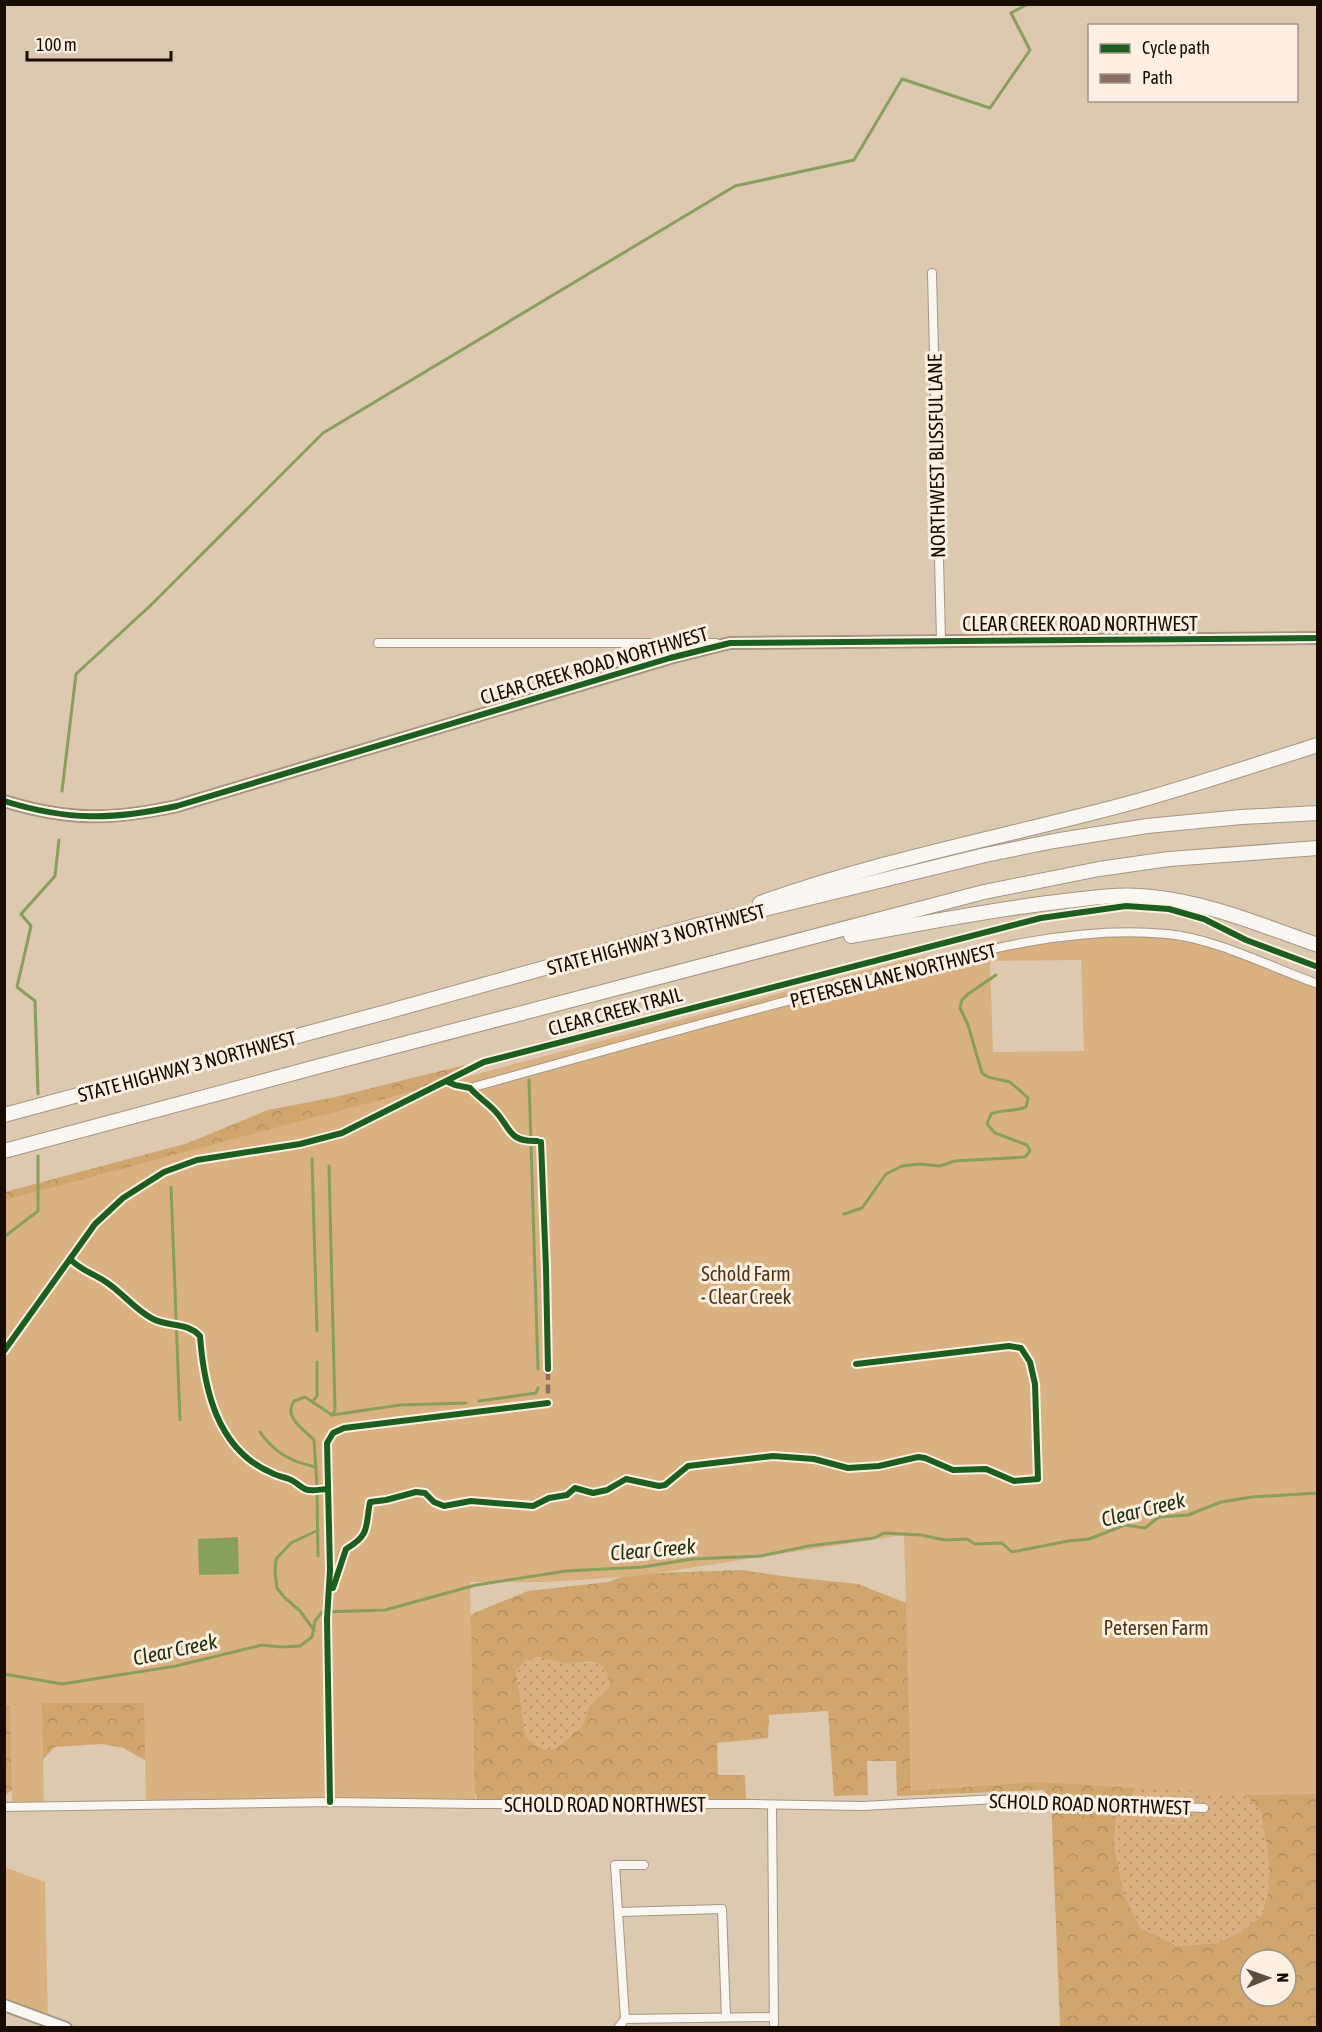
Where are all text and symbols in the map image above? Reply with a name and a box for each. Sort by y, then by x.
scale bar [27,24,171,62]
legend [1088,24,1298,102]
text: 100 m [36,34,77,55]
text: Cycle path [1142,37,1210,58]
text: Path [1142,67,1173,88]
street label: NORTHWEST BLISSFUL LANE [923,353,949,558]
street label: CLEAR CREEK ROAD NORTHWEST [962,612,1198,635]
street label: CLEAR CREEK ROAD NORTHWEST [478,621,711,709]
street label: STATE HIGHWAY 3 NORTHWEST [544,899,768,979]
street label: PETERSEN LANE NORTHWEST [787,938,999,1012]
street label: CLEAR CREEK TRAIL [545,982,685,1040]
street label: STATE HIGHWAY 3 NORTHWEST [75,1026,299,1106]
park label: Schold Farm - Clear Creek [701,1262,792,1308]
water label: Clear Creek [1099,1487,1188,1531]
water label: Clear Creek [609,1533,697,1565]
park label: Petersen Farm [1103,1616,1209,1639]
water label: Clear Creek [131,1628,220,1670]
street label: SCHOLD ROAD NORTHWEST [989,1789,1191,1819]
street label: SCHOLD ROAD NORTHWEST [504,1793,706,1816]
north arrow [1238,1948,1298,2008]
text: N [1274,1973,1292,1983]

